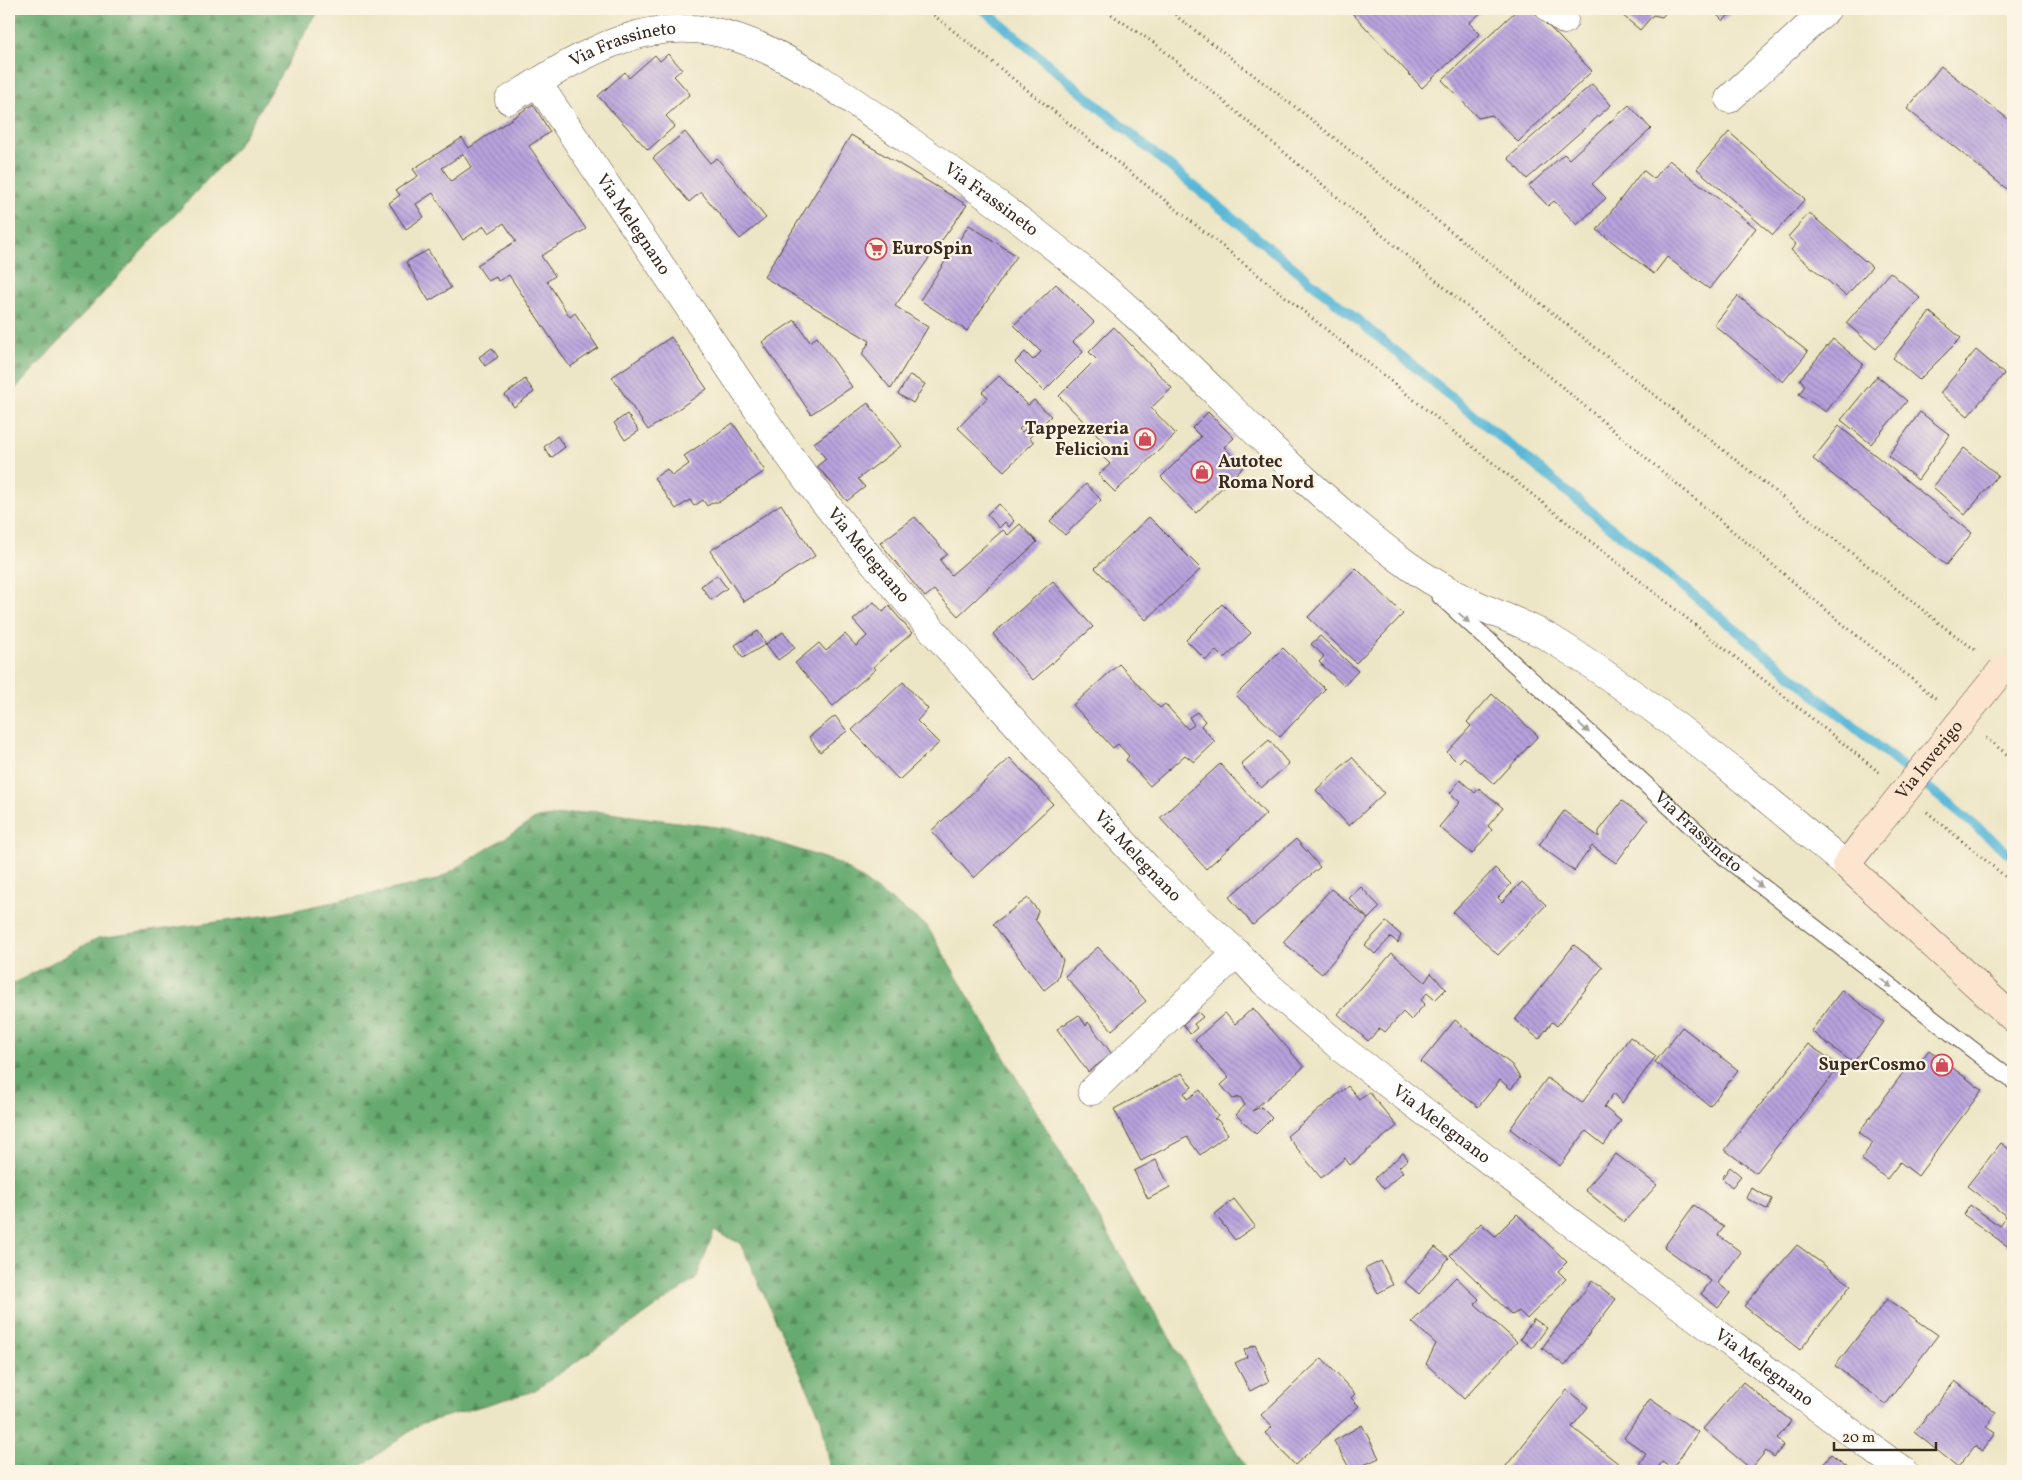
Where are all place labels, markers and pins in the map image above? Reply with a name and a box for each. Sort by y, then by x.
supermarket icon: EuroSpin [864,237,888,261]
place label: EuroSpin [892,237,973,262]
place label: Tappezzeria Felicioni [1025,417,1129,463]
shop icon: Tappezzeria Felicioni [1133,427,1157,451]
place label: Autotec Roma Nord [1218,450,1314,496]
shop icon: Autotec Roma Nord [1190,460,1214,484]
place label: SuperCosmo [1818,1053,1926,1078]
shop icon: SuperCosmo [1930,1053,1954,1077]

